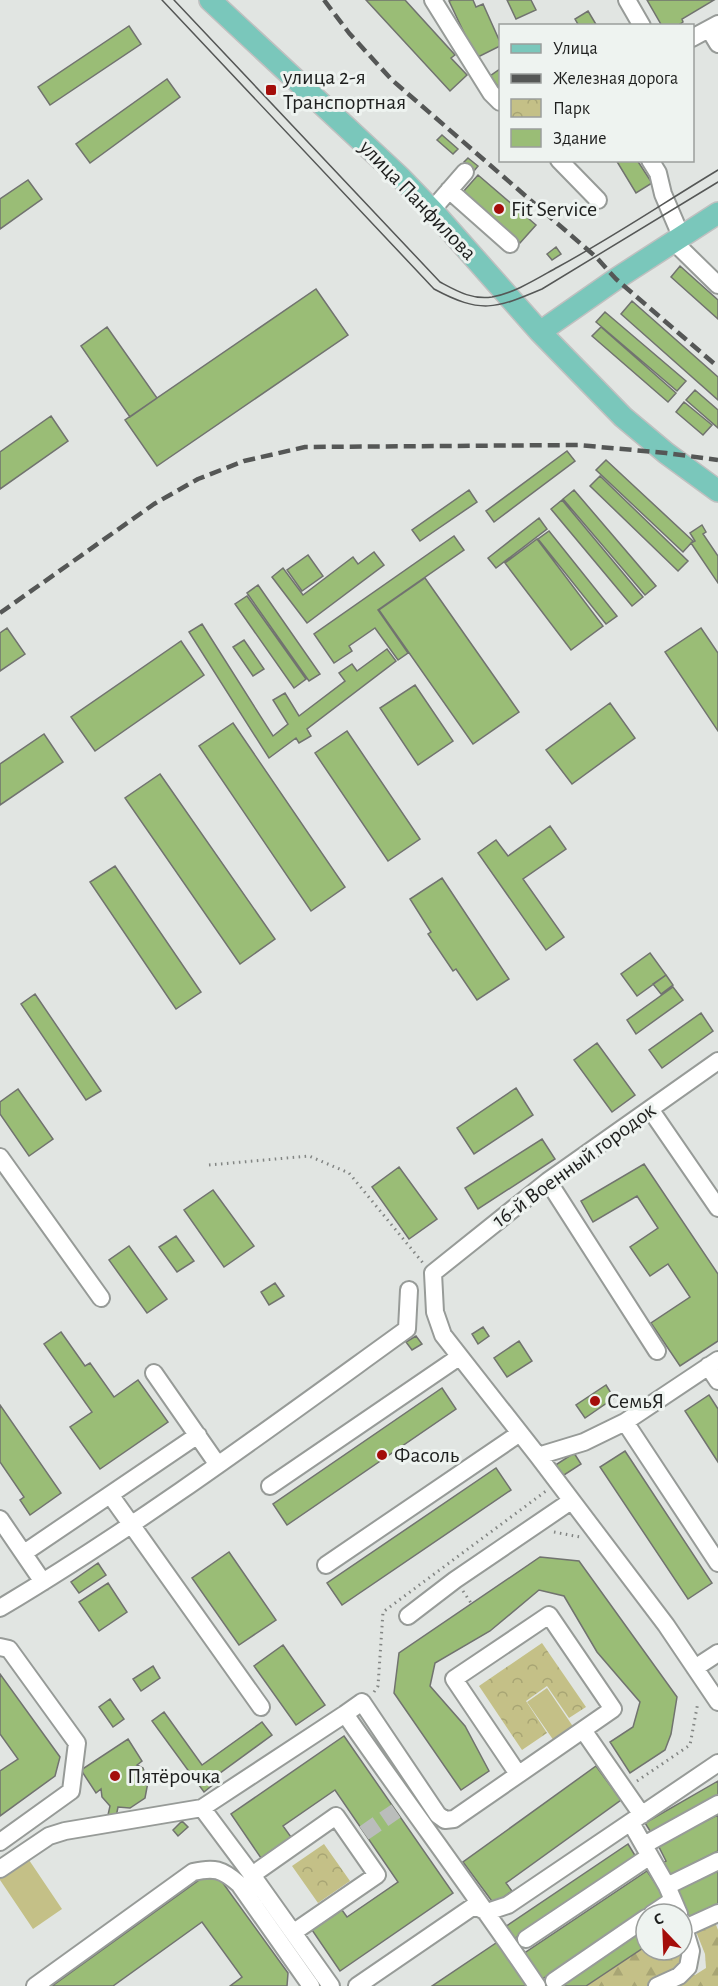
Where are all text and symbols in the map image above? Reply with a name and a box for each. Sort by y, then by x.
legend [499,24,694,162]
text: Улица [553,40,598,58]
place label: улица 2-я Транспортная [282,66,406,113]
text: Железная дорога [553,70,678,88]
marker: улица 2-я Транспортная [264,83,278,97]
text: Парк [553,100,591,118]
text: Здание [553,130,607,148]
street label: улица Панфилова [355,135,481,264]
place label: Fit Service [511,198,597,220]
marker: Fit Service [492,202,506,216]
street label: 16-й Военный городок [488,1099,660,1231]
place label: СемьЯ [607,1390,664,1412]
marker: СемьЯ [588,1394,602,1408]
place label: Фасоль [394,1444,460,1466]
marker: Фасоль [375,1448,389,1462]
place label: Пятёрочка [127,1765,221,1787]
marker: Пятёрочка [108,1769,122,1783]
north arrow [634,1902,694,1962]
text: С [651,1910,666,1928]

